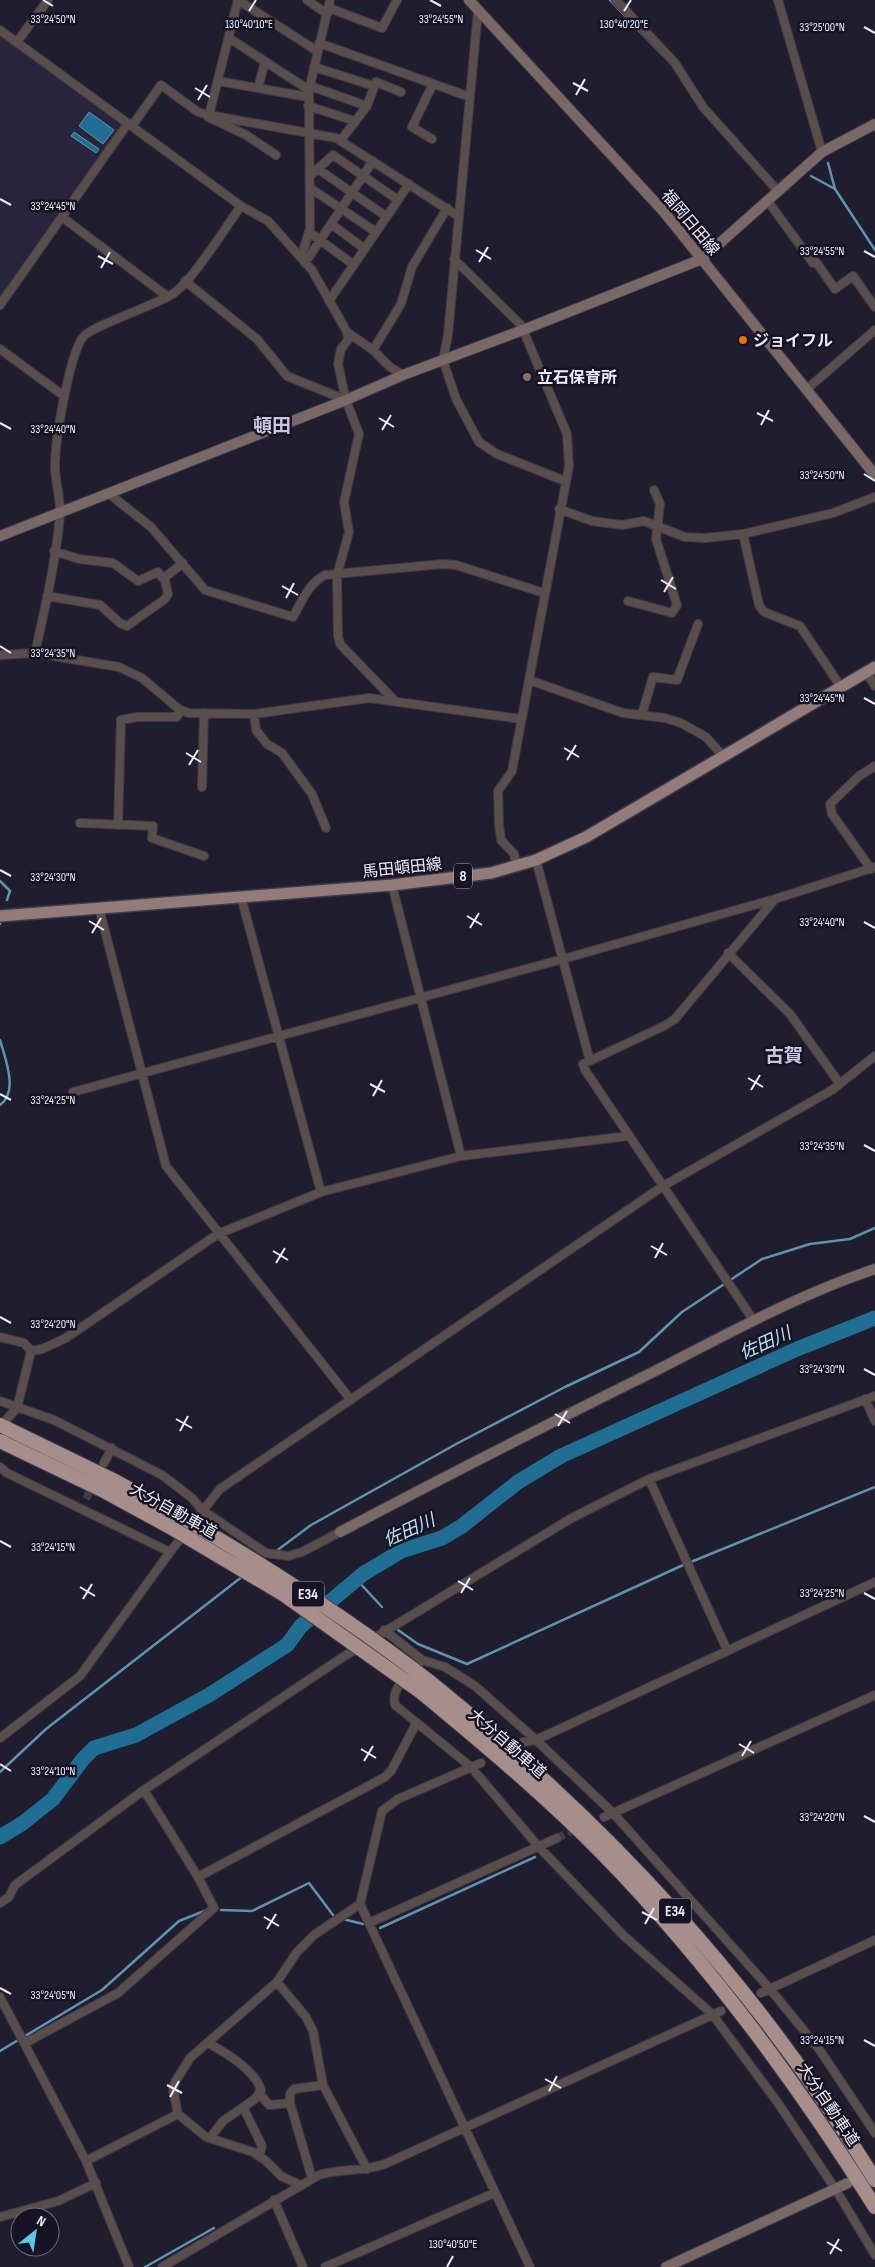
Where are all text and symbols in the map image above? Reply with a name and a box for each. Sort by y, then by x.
text: 33°24'50"N [30,12,76,27]
text: 33°24'55"N [419,12,463,27]
text: 130°40'10"E [225,17,273,32]
text: 130°40'20"E [600,17,648,32]
text: 33°25'00"N [799,20,845,35]
street label: 福岡日田線 [657,186,723,260]
text: 33°24'45"N [31,199,75,214]
text: 33°24'55"N [800,244,844,259]
place label: ジョイフル [753,332,833,351]
marker: ジョイフル [737,334,749,346]
place label: 立石保育所 [537,369,617,388]
marker: 立石保育所 [521,371,533,383]
district label: 頓田 [253,415,291,438]
text: 33°24'40"N [30,422,76,437]
text: 33°24'50"N [799,468,845,483]
text: 33°24'35"N [31,646,75,661]
text: 33°24'45"N [800,691,844,706]
street label: 馬田頓田線 [361,855,443,882]
road number: 8 [454,864,472,888]
text: 33°24'30"N [30,870,76,885]
text: 33°24'40"N [799,915,845,930]
district label: 古賀 [765,1045,803,1068]
text: 33°24'25"N [31,1093,75,1108]
text: 33°24'35"N [800,1139,844,1154]
text: 33°24'20"N [30,1317,76,1332]
water label: 佐田川 [736,1322,796,1364]
text: 33°24'30"N [799,1362,845,1377]
street label: 大分自動車道 [127,1480,220,1543]
water label: 佐田川 [380,1509,440,1551]
text: 33°24'15"N [31,1540,75,1555]
road number: E34 [292,1582,324,1606]
text: 33°24'25"N [800,1586,844,1601]
street label: 大分自動車道 [465,1705,549,1783]
text: 33°24'10"N [31,1764,75,1779]
text: 33°24'20"N [799,1810,845,1825]
road number: E34 [659,1898,691,1924]
text: 33°24'05"N [30,1988,76,2003]
text: 33°24'15"N [800,2033,844,2048]
street label: 大分自動車道 [793,2060,862,2150]
north arrow [10,2207,60,2257]
text: N [34,2212,49,2230]
text: 130°40'50"E [429,2237,477,2252]

